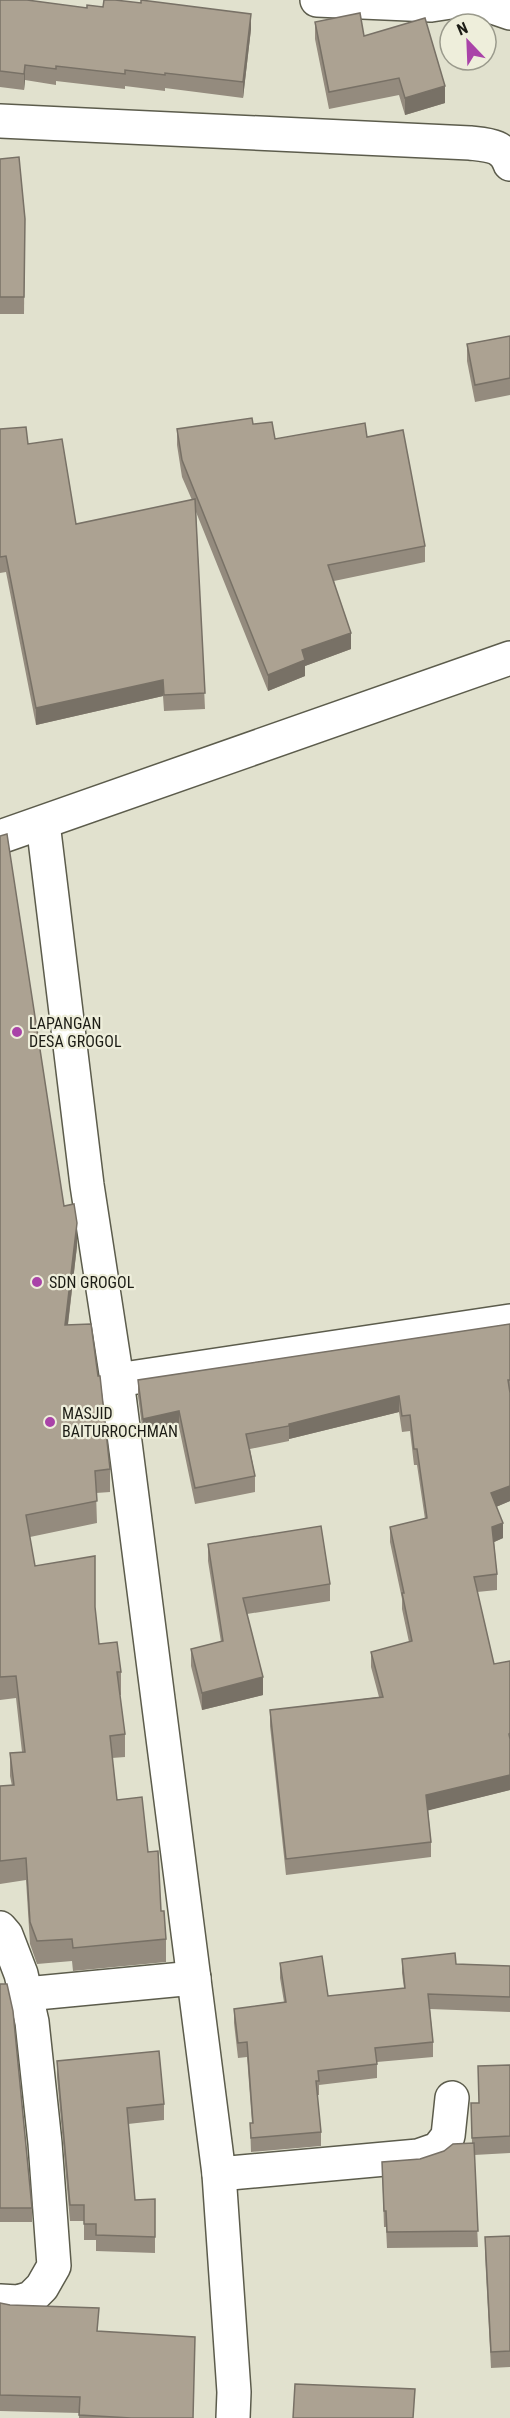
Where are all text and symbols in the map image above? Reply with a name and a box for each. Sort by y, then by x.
north arrow [438,12,498,72]
text: N [454,18,471,39]
place label: LAPANGAN DESA GROGOL [29,1014,122,1051]
marker: LAPANGAN DESA GROGOL [10,1025,24,1039]
place label: SDN GROGOL [49,1273,135,1292]
marker: SDN GROGOL [30,1275,44,1289]
place label: MASJID BAITURROCHMAN [62,1404,178,1441]
marker: MASJID BAITURROCHMAN [43,1415,57,1429]

